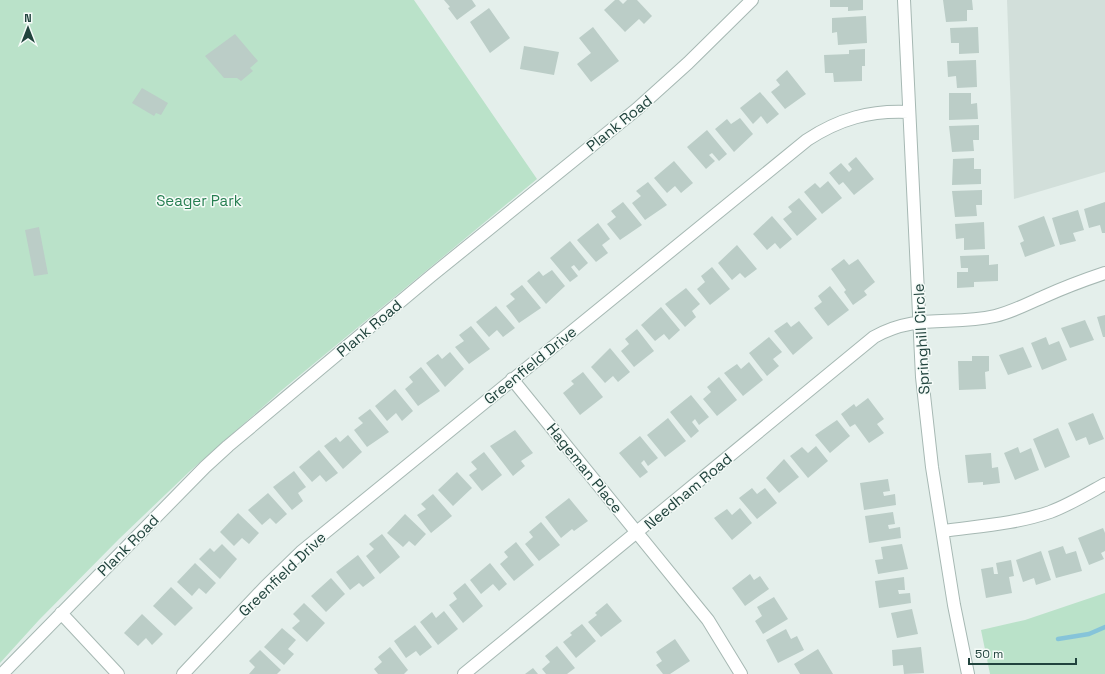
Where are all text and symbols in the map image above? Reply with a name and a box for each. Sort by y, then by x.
north arrow [8,8,48,48]
text: N [24,11,32,25]
street label: Plank Road [582,91,656,155]
park label: Seager Park [156,191,242,210]
street label: Springhill Circle [909,283,933,395]
street label: Plank Road [333,295,405,361]
street label: Greenfield Drive [480,322,580,408]
street label: Hageman Place [543,419,627,517]
street label: Needham Road [640,449,736,533]
street label: Plank Road [93,510,163,580]
street label: Greenfield Drive [234,527,330,620]
scale bar [969,640,1076,666]
text: 50 m [975,646,1003,662]

